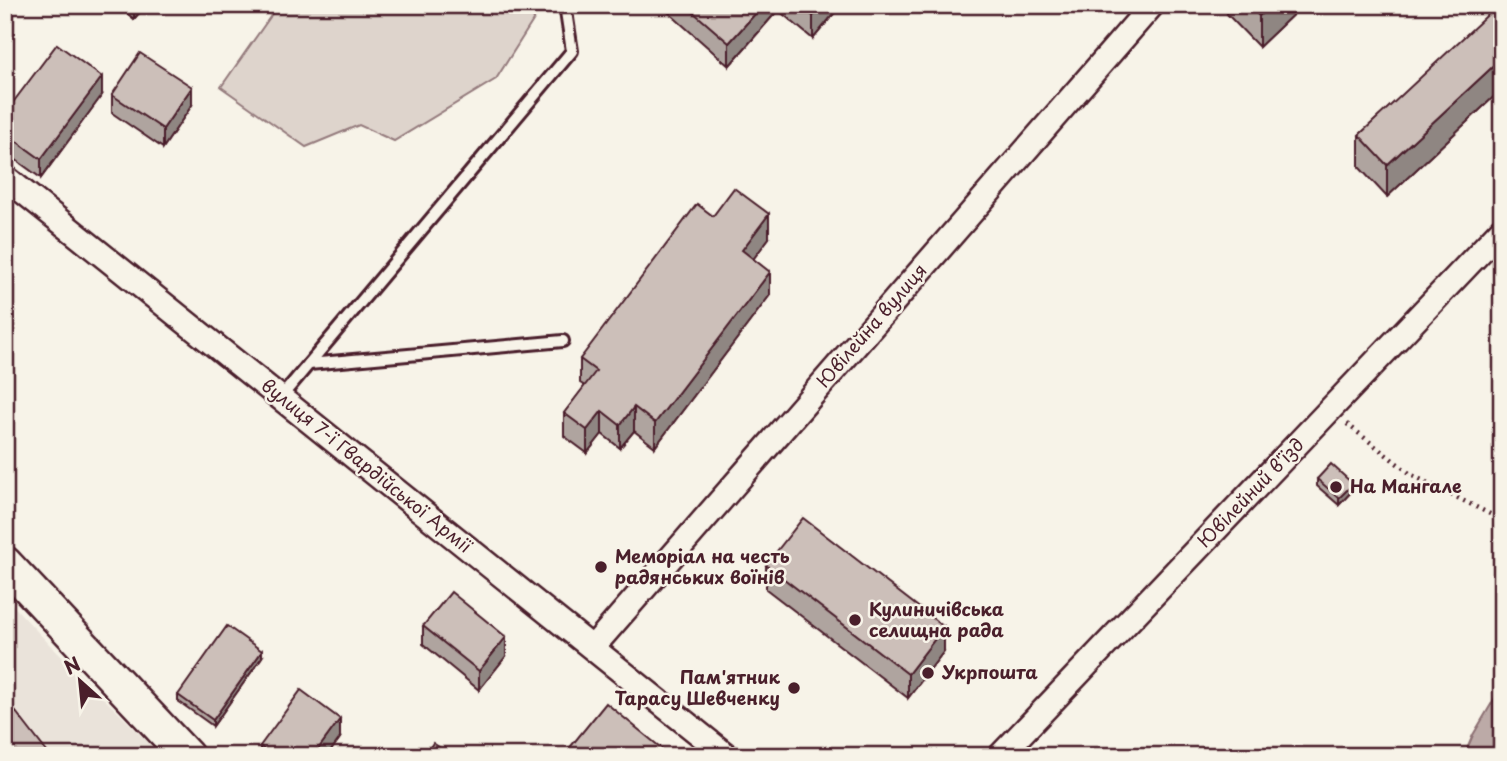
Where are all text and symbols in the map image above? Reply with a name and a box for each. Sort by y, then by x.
street label: Ювілейна вулиця [809,257,932,393]
street label: вулиця 7-ї Гвардійської Армії [256,371,479,559]
street label: Ювілейний в'їзд [1190,431,1309,553]
place label: На Мангале [1350,472,1462,499]
marker: На Мангале [1328,479,1344,495]
place label: Меморіал на честь радянських воїнів [615,542,790,590]
marker: Меморіал на честь радянських воїнів [593,559,609,575]
place label: Кулиничівська селищна рада [869,595,1004,643]
marker: Кулиничівська селищна рада [847,612,863,628]
north arrow [46,646,116,716]
text: N [59,649,85,681]
place label: Укрпошта [941,658,1038,685]
place label: Пам'ятник Тарасу Шевченку [614,663,781,711]
marker: Укрпошта [920,665,936,681]
marker: Пам'ятник Тарасу Шевченку [786,680,802,696]

